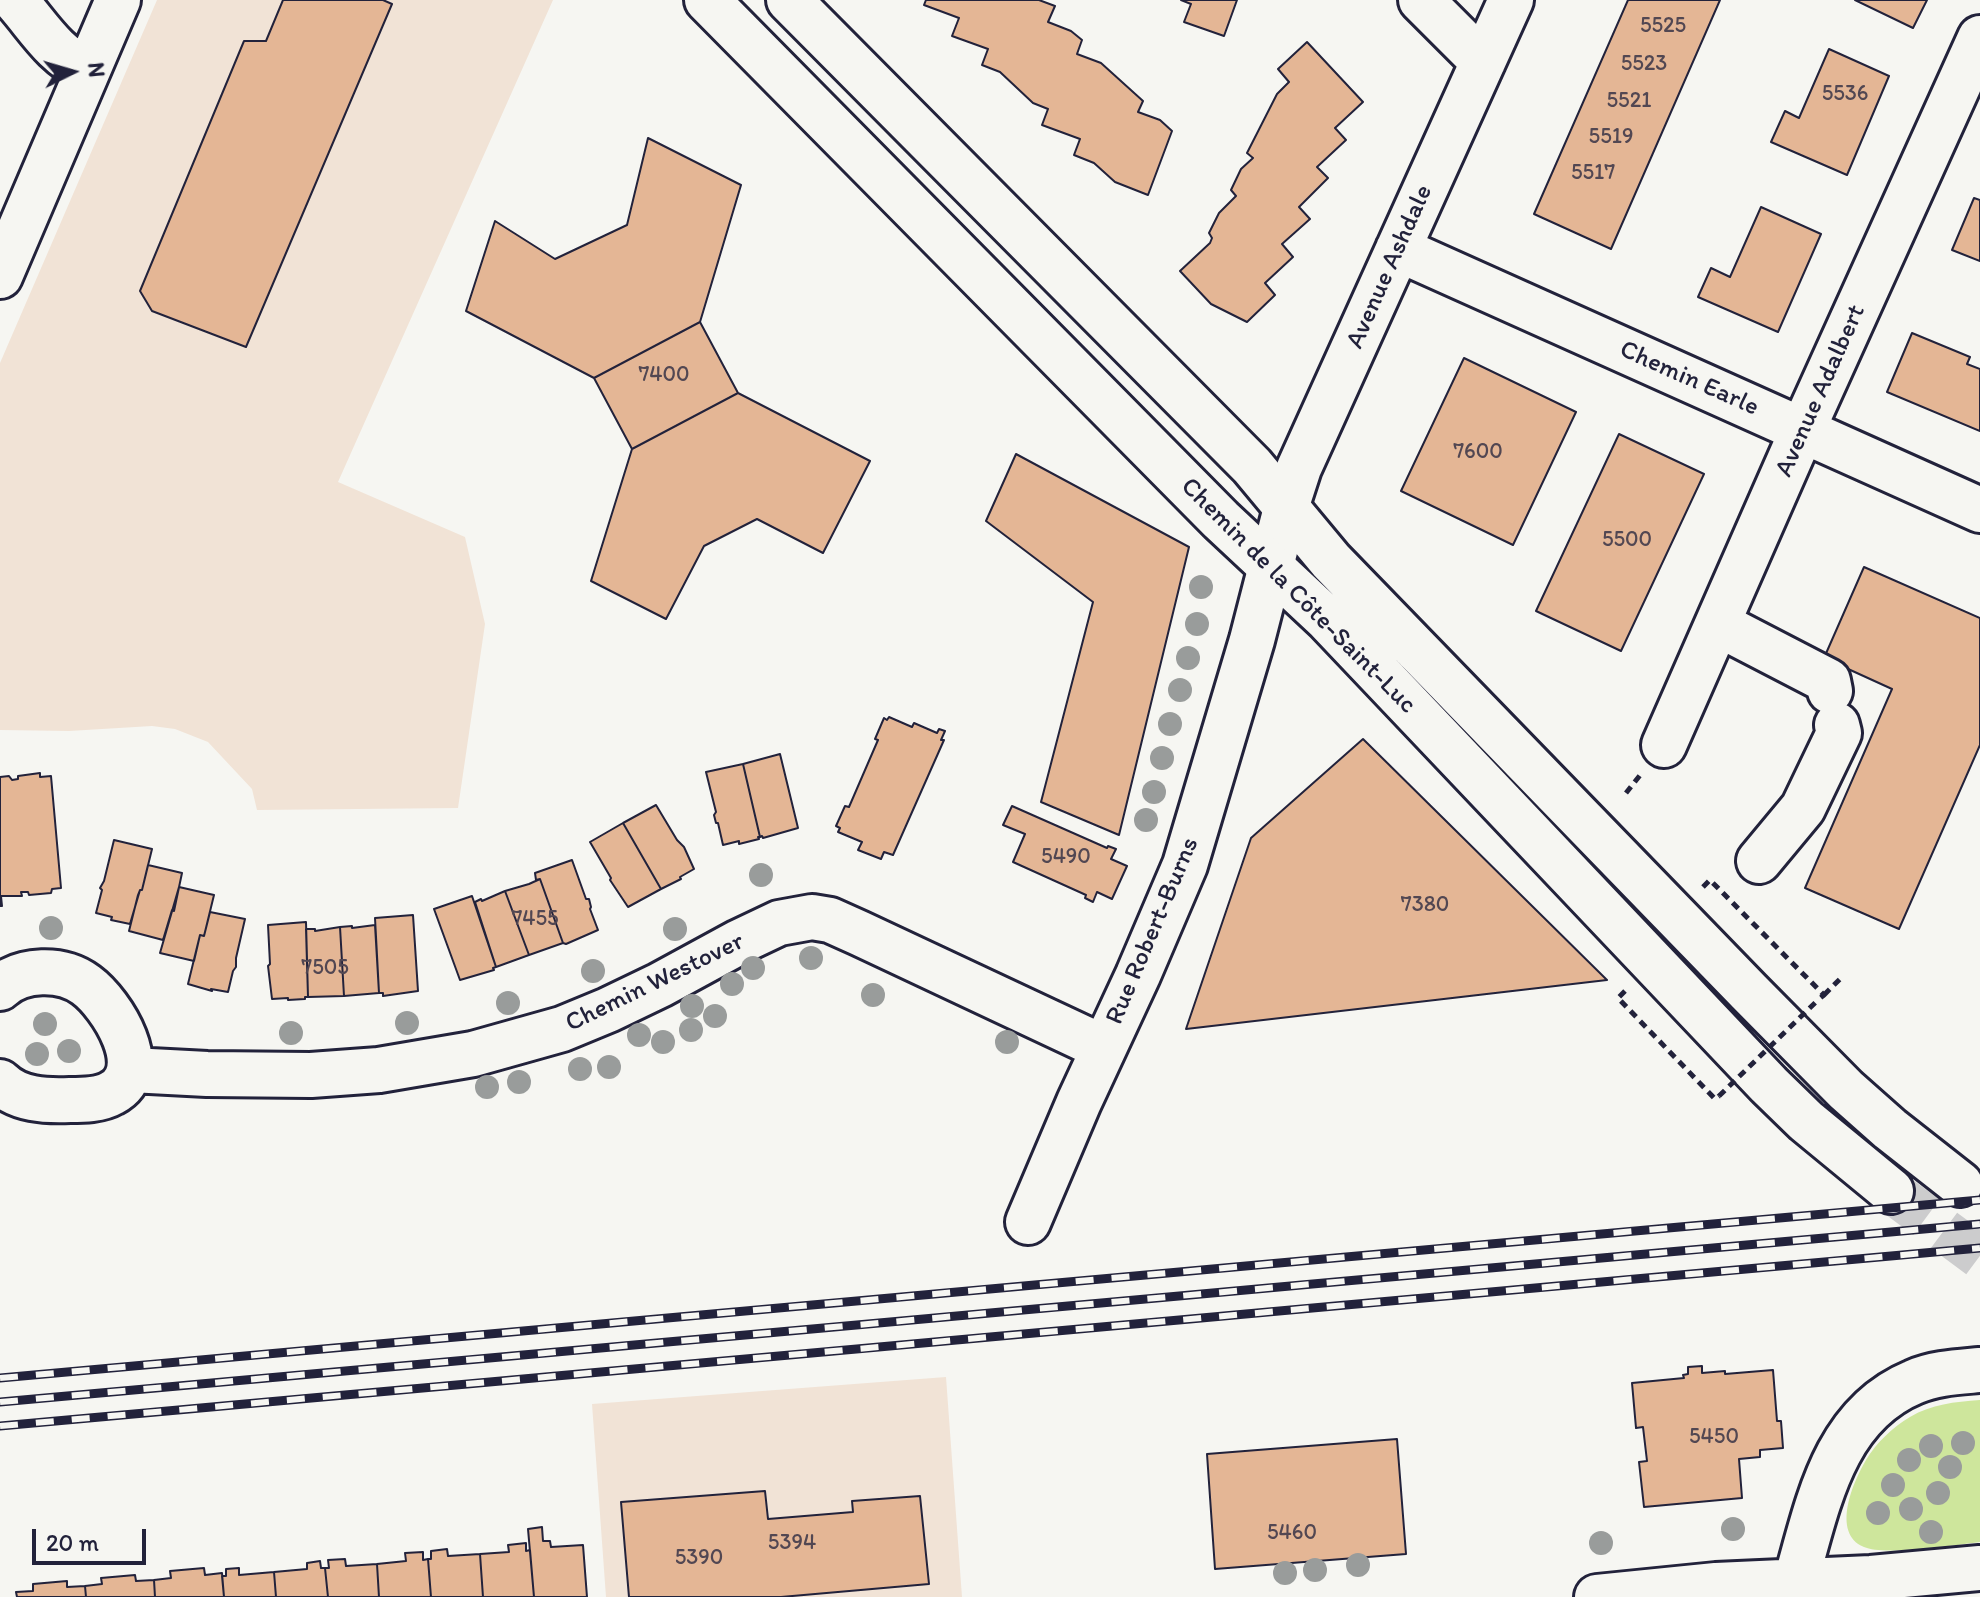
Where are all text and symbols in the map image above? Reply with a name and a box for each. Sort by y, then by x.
house number: 5525 [1640,13,1686,39]
north arrow [32,32,112,112]
house number: 5523 [1621,51,1667,77]
text: N [82,61,111,78]
house number: 5536 [1822,81,1868,107]
house number: 5521 [1607,88,1651,114]
house number: 5519 [1589,124,1633,150]
house number: 5517 [1571,160,1615,186]
street label: Avenue Ashdale [1340,180,1440,354]
street label: Avenue Adalbert [1769,300,1873,482]
street label: Chemin Earle [1614,334,1764,424]
house number: 7400 [638,362,690,388]
house number: 7600 [1453,439,1503,465]
street label: Chemin de la Côte-Saint-Luc [1174,472,1422,720]
house number: 5500 [1602,527,1652,553]
street label: Rue Robert-Burns [1100,833,1206,1029]
house number: 5490 [1041,844,1091,870]
house number: 7380 [1401,892,1449,918]
house number: 7455 [511,906,559,932]
street label: Chemin Westover [561,926,749,1040]
house number: 7505 [301,955,349,981]
house number: 5450 [1689,1424,1739,1450]
scale bar [36,1513,150,1563]
house number: 5460 [1267,1520,1317,1546]
text: 20 m [46,1528,99,1557]
house number: 5394 [768,1530,816,1556]
house number: 5390 [675,1545,723,1571]

